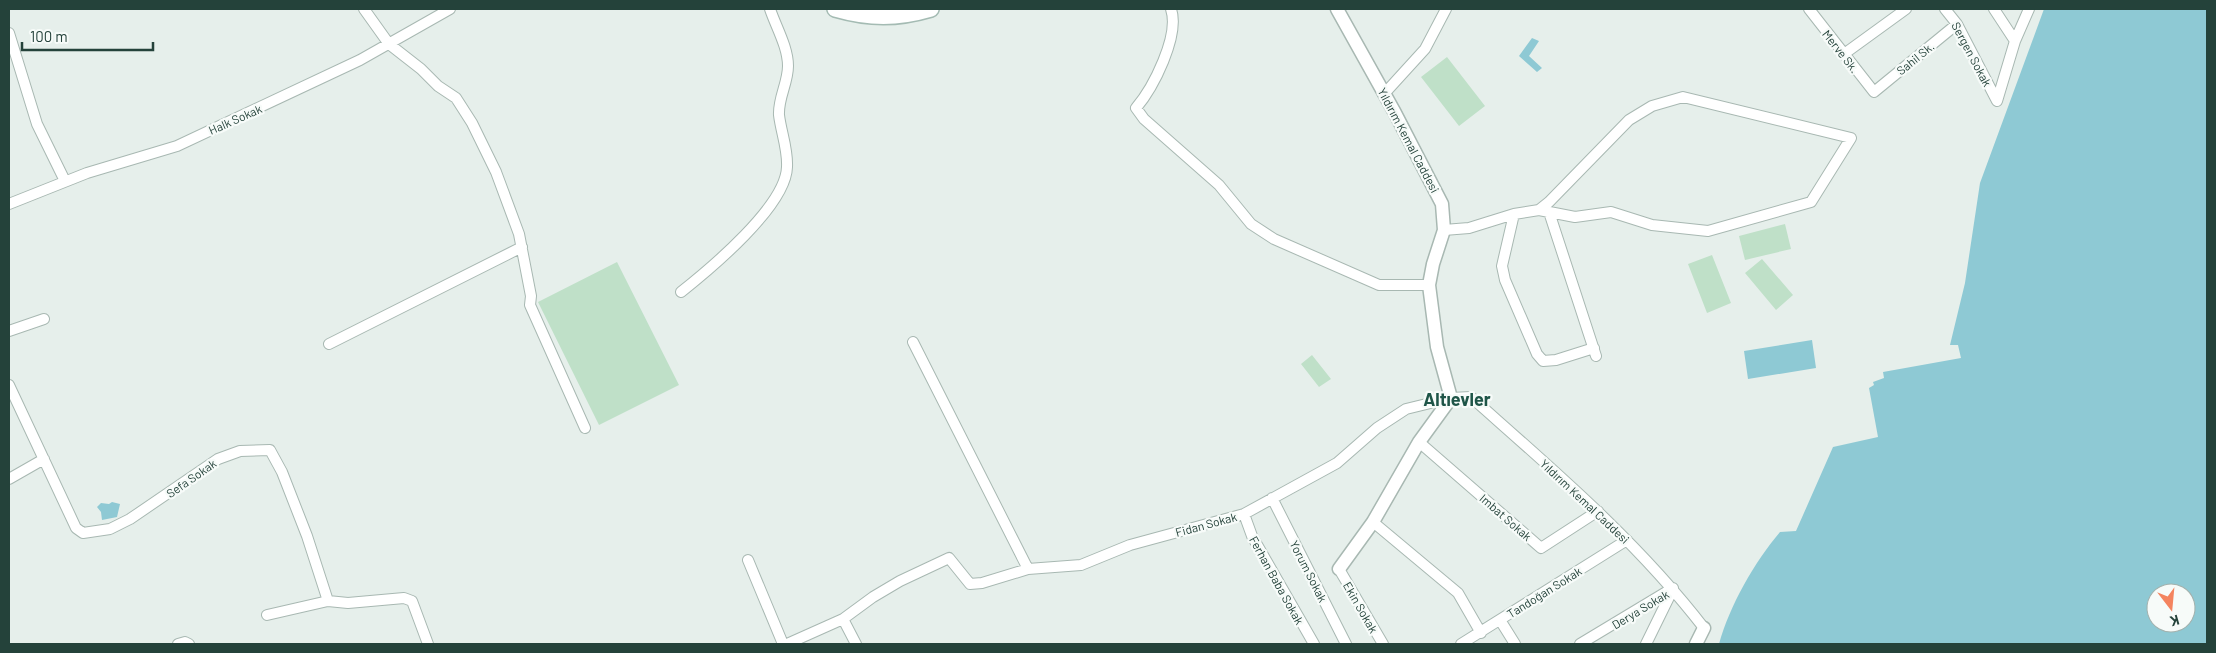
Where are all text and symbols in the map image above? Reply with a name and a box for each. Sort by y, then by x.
street label: Sergen Sokak [1949,19,1995,89]
scale bar [22,20,154,52]
text: 100 m [30,27,68,45]
street label: Merve Sk. [1820,27,1862,75]
street label: Sahil Sk. [1893,39,1937,77]
street label: Yıldırım Kemal Caddesi [1375,85,1443,195]
street label: Halk Sokak [206,101,264,137]
district label: Altıevler [1423,388,1491,410]
street label: Sefa Sokak [163,456,219,500]
street label: Yıldırım Kemal Caddesi [1538,456,1632,546]
street label: Imbat Sokak [1477,491,1535,543]
street label: Fidan Sokak [1174,509,1238,539]
street label: Ferhan Baba Sokak [1247,533,1307,627]
street label: Yorum Sokak [1287,538,1331,604]
street label: Tandoğan Sokak [1504,563,1584,621]
street label: Ekin Sokak [1341,579,1381,635]
north arrow [2146,583,2196,633]
street label: Derya Sokak [1609,587,1671,631]
text: K [2168,612,2181,630]

